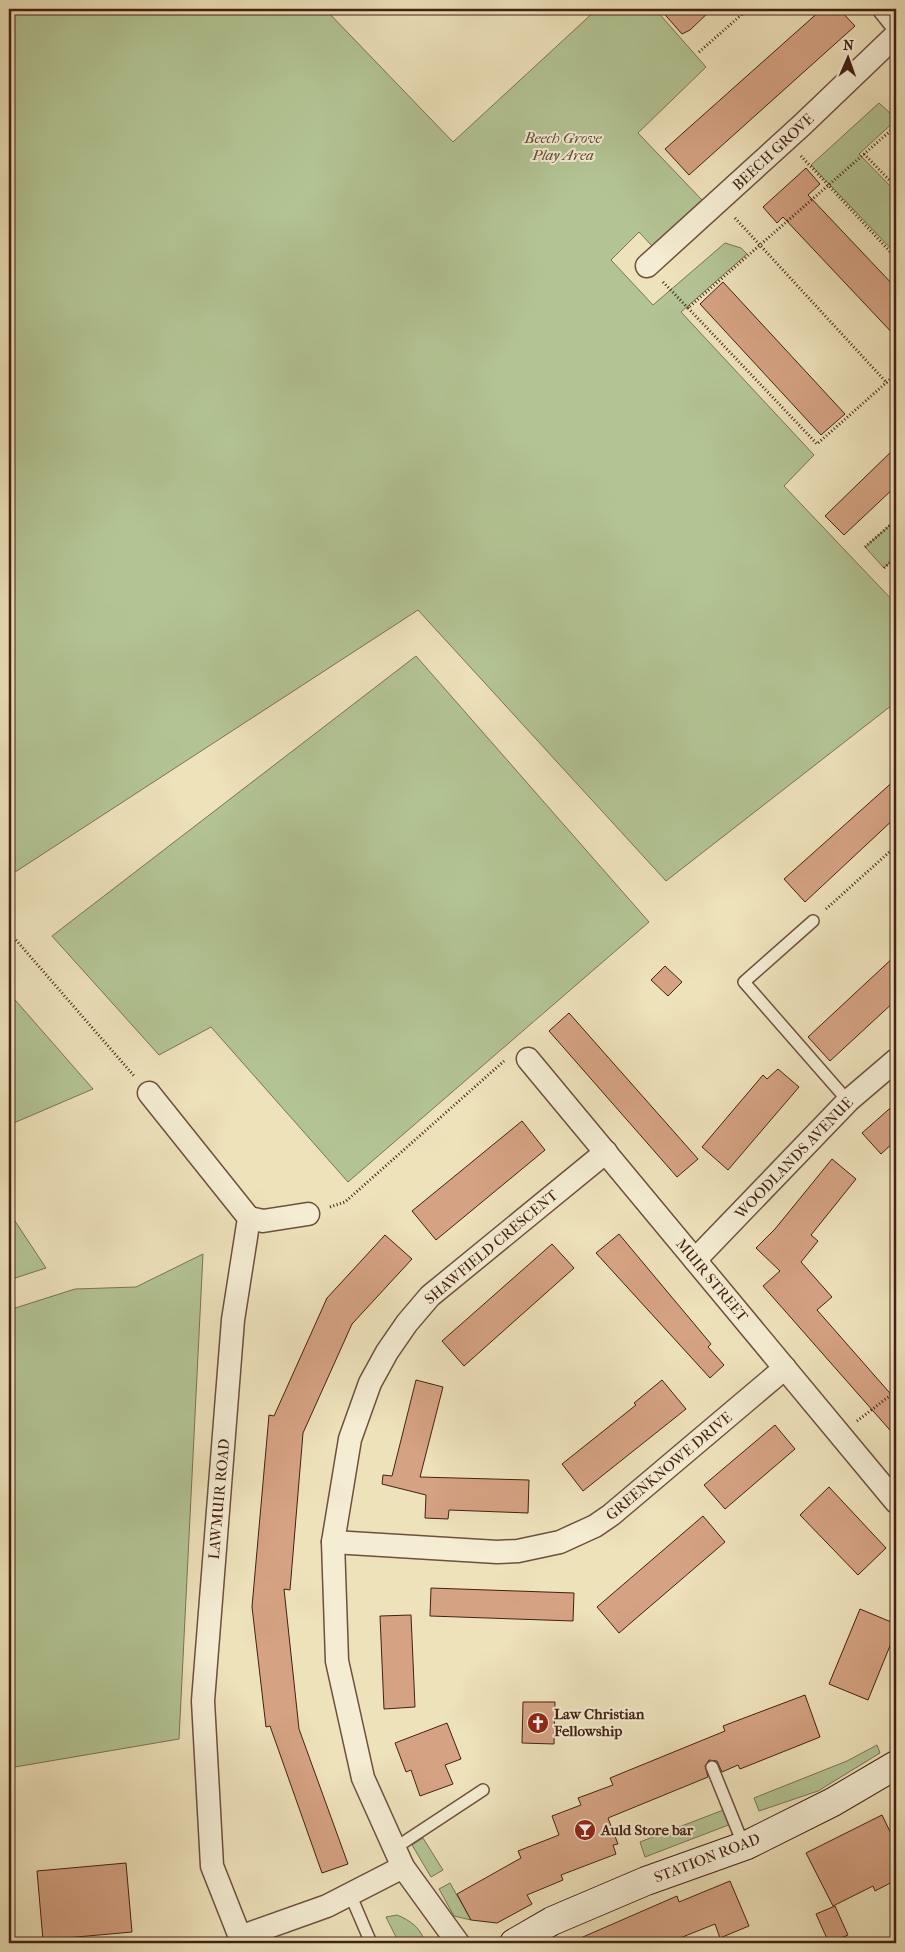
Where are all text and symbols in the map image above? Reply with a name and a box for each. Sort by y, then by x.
north arrow [822,32,872,82]
text: N [843,37,854,54]
street label: BEECH GROVE [729,110,817,194]
park label: Beech Grove Play Area [523,129,603,164]
street label: WOODLANDS AVENUE [731,1094,857,1223]
street label: SHAWFIELD CRESCENT [421,1185,562,1308]
street label: MUIR STREET [672,1235,752,1326]
street label: GREENKNOWE DRIVE [602,1408,736,1524]
street label: LAWMUIR ROAD [205,1438,233,1560]
place label: Law Christian Fellowship [553,1705,645,1740]
church icon: Law Christian Fellowship [526,1711,550,1735]
bar icon: Auld Store bar [573,1818,597,1842]
place label: Auld Store bar [600,1821,694,1839]
street label: STATION ROAD [651,1830,763,1886]

